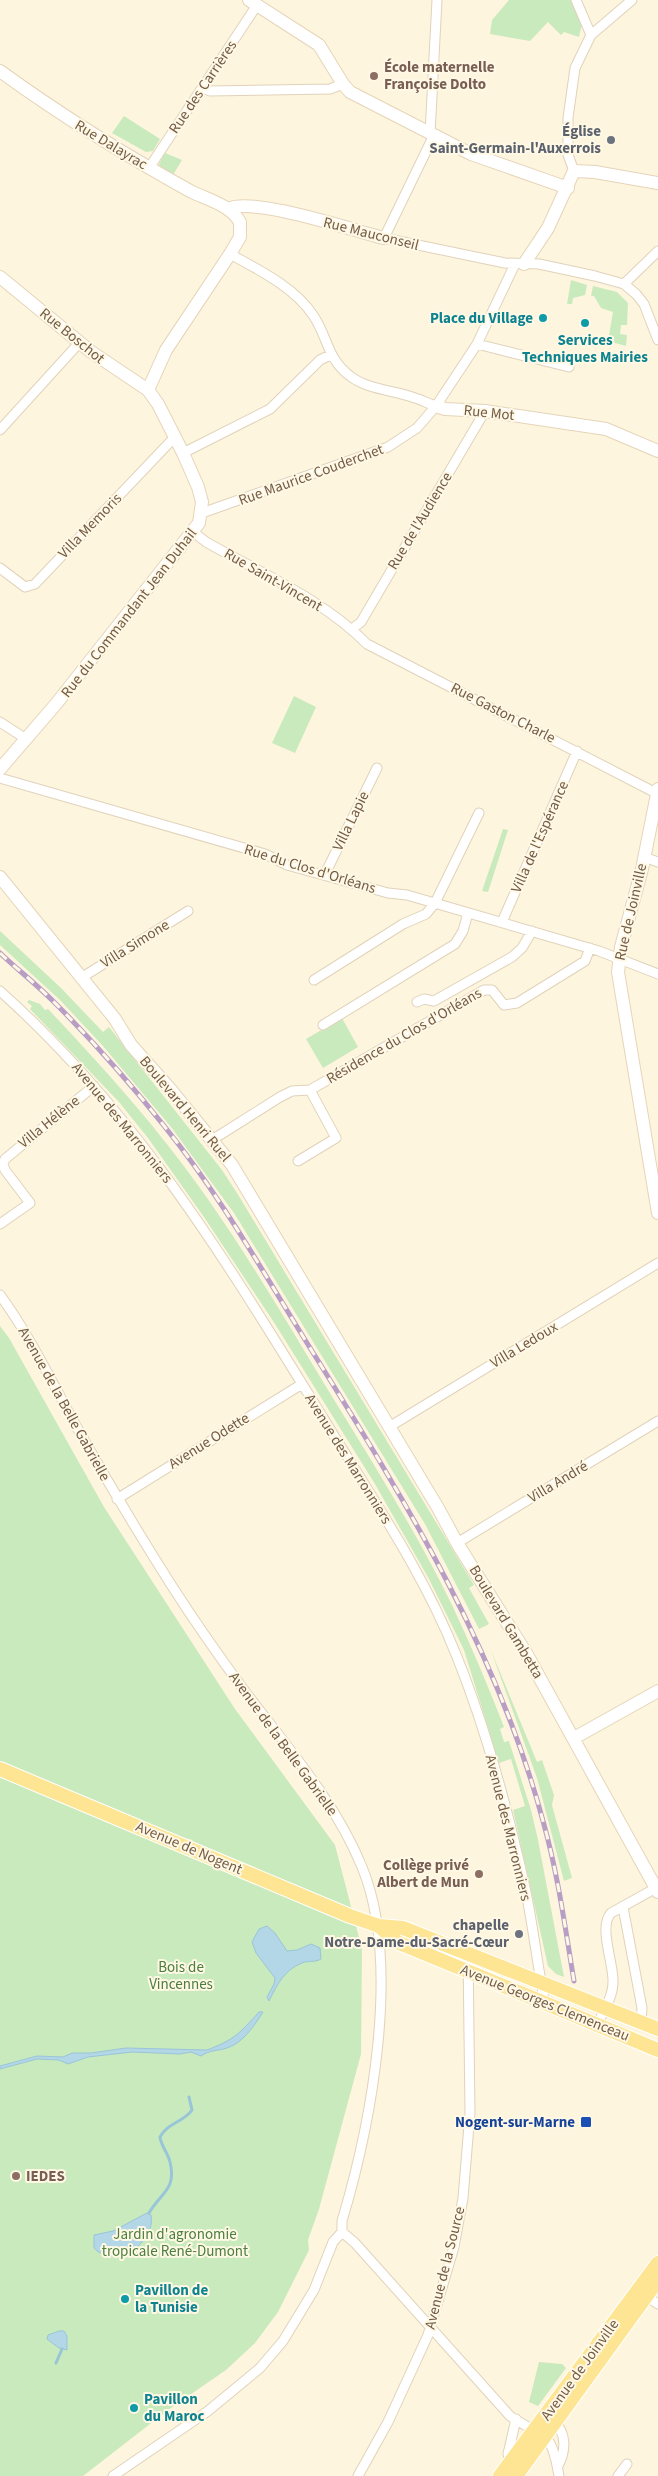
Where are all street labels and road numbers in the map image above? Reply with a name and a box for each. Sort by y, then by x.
street label: Rue des Carrières [164,36,242,138]
street label: Rue Dalayrac [71,115,151,175]
street label: Rue Mauconseil [321,212,421,256]
street label: Rue Boschot [35,303,109,369]
street label: Rue Mot [463,400,515,426]
street label: Rue Maurice Couderchet [236,439,386,511]
street label: Rue de l'Audience [383,468,457,574]
street label: Villa Memoris [53,489,127,563]
street label: Rue du Commandant Jean Duhail [56,524,202,702]
street label: Rue Saint-Vincent [220,543,326,617]
street label: Rue Gaston Charle [447,678,559,748]
street label: Villa de l'Espérance [506,778,574,896]
street label: Villa Lapie [328,788,374,854]
street label: Rue du Clos d'Orléans [242,839,378,899]
street label: Rue de Joinville [610,861,652,963]
street label: Villa Simone [97,915,173,973]
street label: Résidence du Clos d'Orléans [322,983,486,1089]
street label: Boulevard Henri Ruel [134,1052,236,1167]
street label: Avenue des Marronniers [67,1058,177,1188]
street label: Villa Hélène [14,1091,84,1153]
street label: Villa Ledoux [486,1316,562,1373]
street label: Avenue de la Belle Gabrielle [13,1323,115,1485]
street label: Avenue des Marronniers [299,1390,397,1528]
street label: Avenue Odette [164,1408,254,1474]
street label: Villa André [524,1456,592,1508]
street label: Boulevard Gambetta [464,1561,548,1683]
street label: Avenue de la Belle Gabrielle [224,1668,342,1820]
street label: Avenue des Marronniers [480,1753,536,1903]
street label: Avenue de Nogent [132,1816,246,1880]
street label: Avenue Georges Clemenceau [457,1959,633,2047]
street label: Avenue de la Source [420,2204,470,2332]
street label: Avenue de Joinville [536,2315,624,2425]

